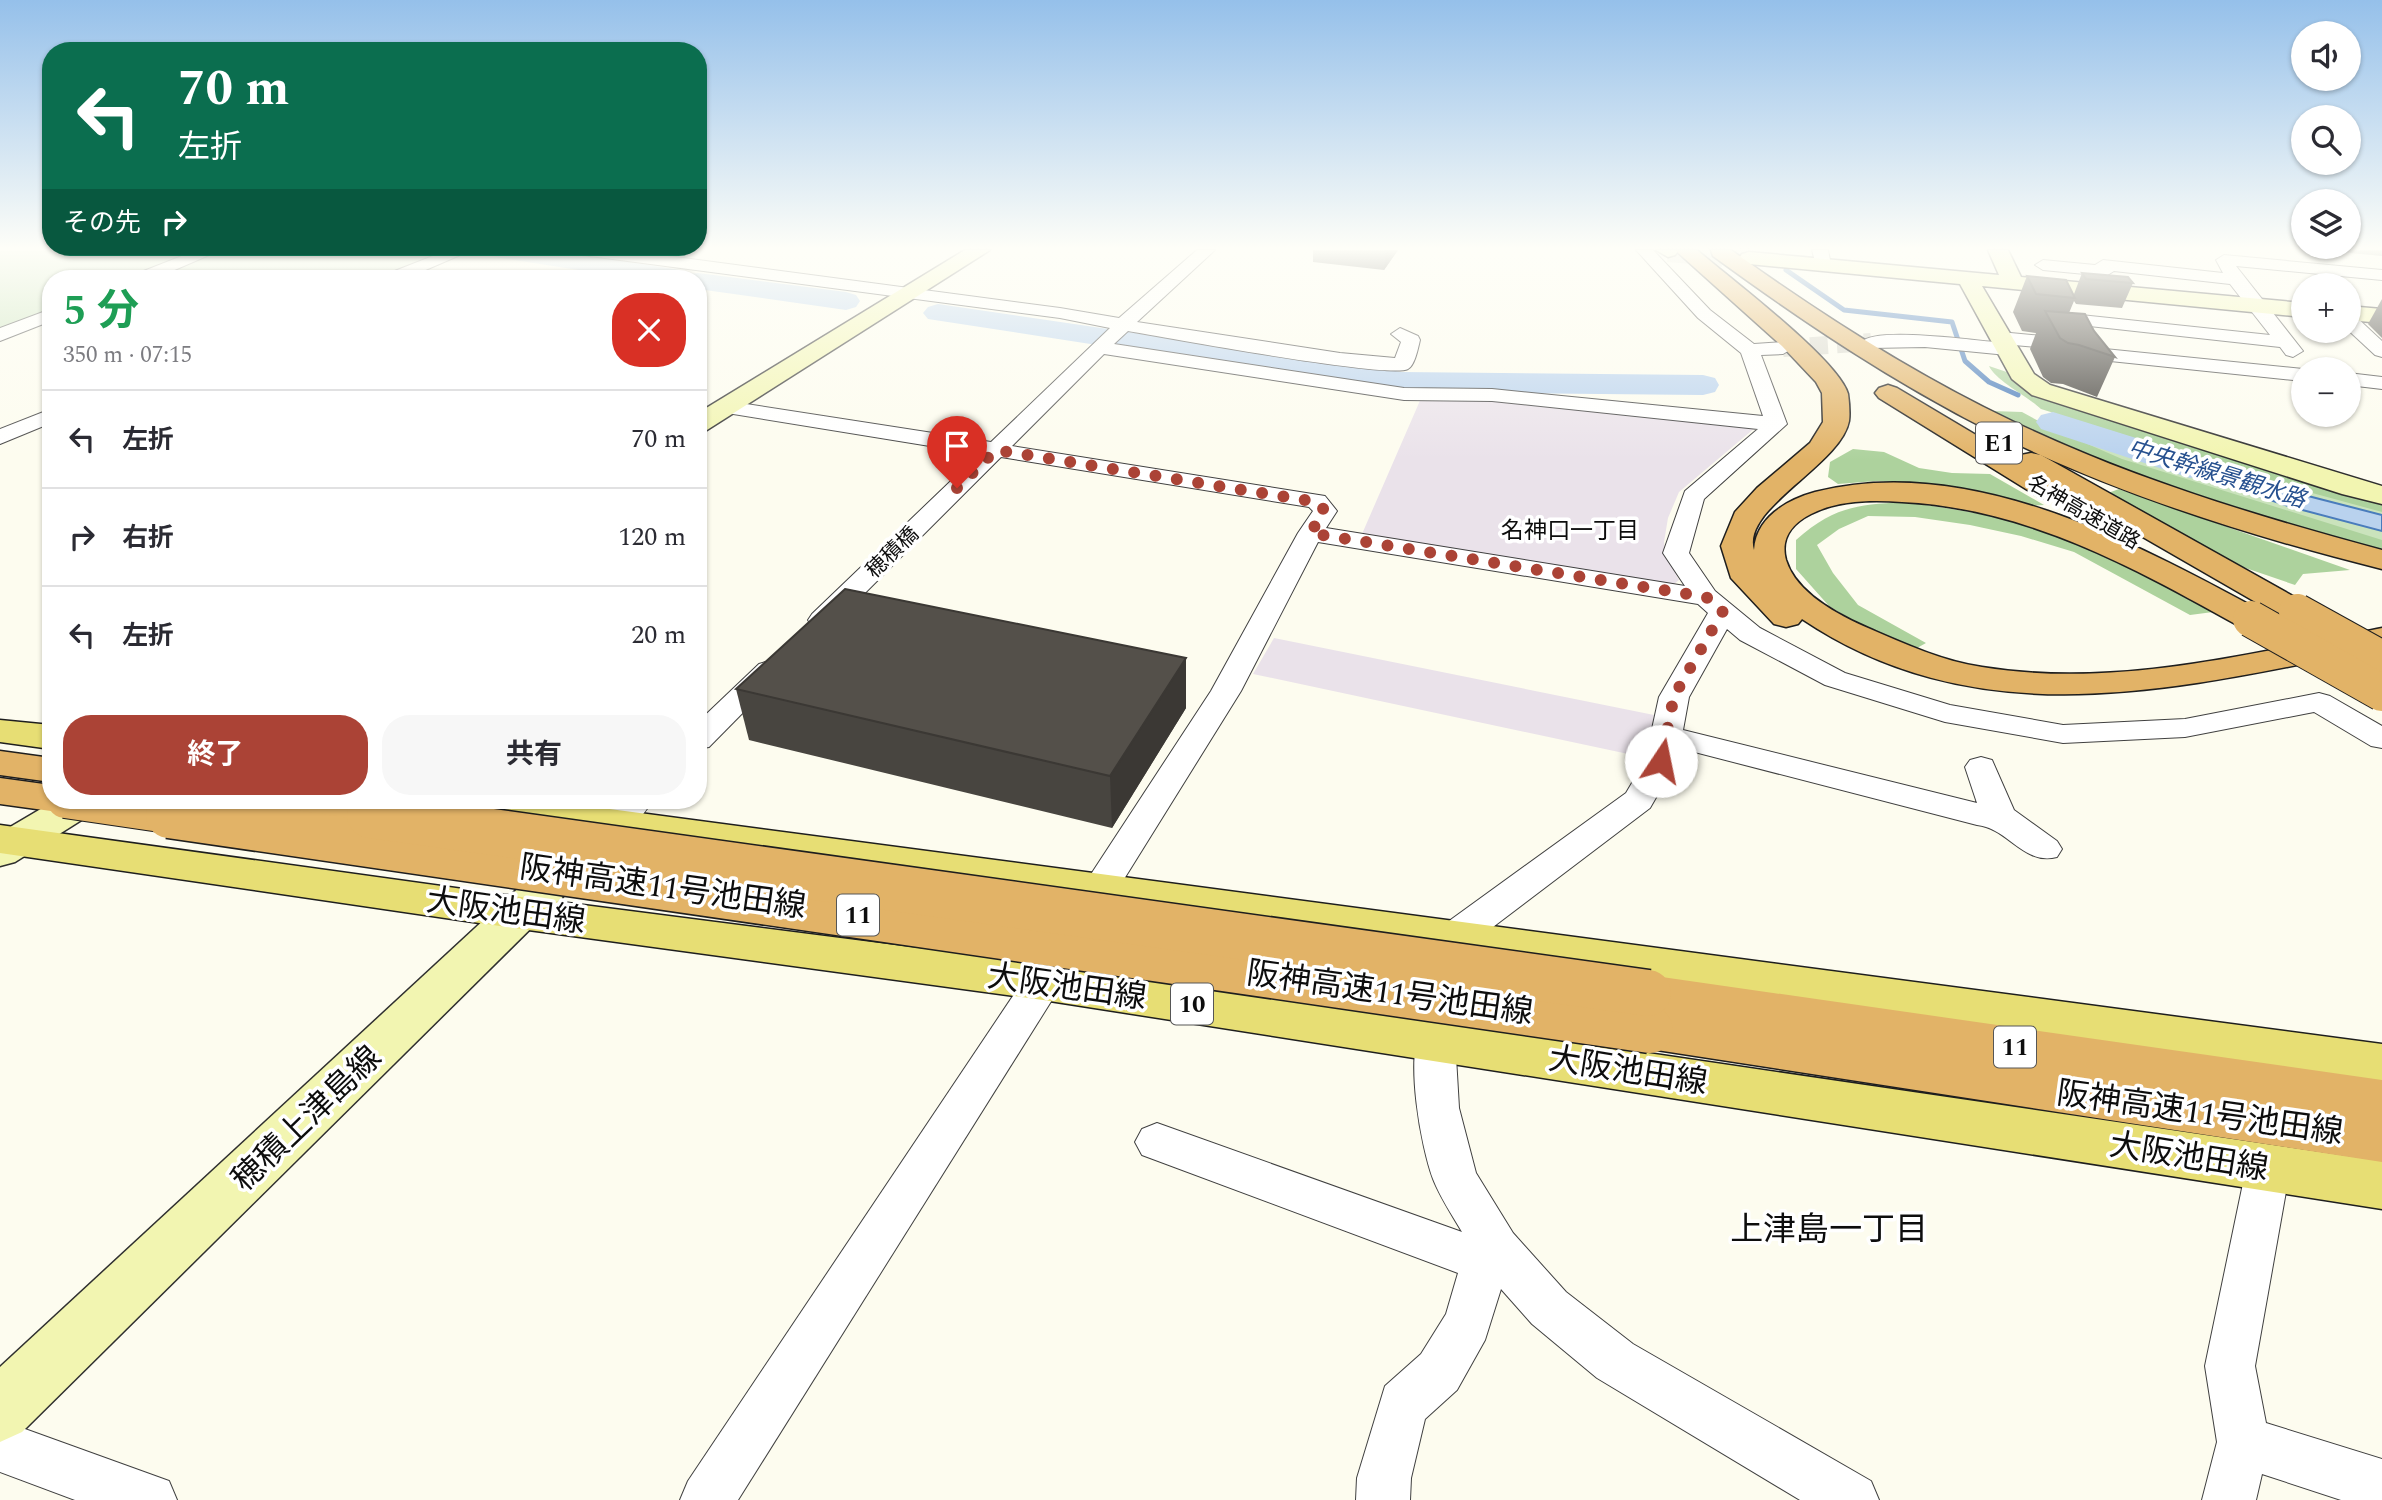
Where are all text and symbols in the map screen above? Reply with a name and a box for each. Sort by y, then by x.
map controls [2291,21,2361,427]
button: sound [2291,21,2361,91]
text: 70 m [178,52,289,127]
icon: left [63,70,154,161]
button: search [2291,105,2361,175]
text: 左折 [178,123,242,172]
button: layers [2291,189,2361,259]
text: その先 [63,203,141,243]
icon: right [155,203,193,241]
button: + [2291,273,2361,343]
text: 5 分 [63,280,139,343]
button: close [612,293,686,367]
text: 350 m · 07:15 [63,338,192,373]
button: − [2291,357,2361,427]
pin [927,416,987,488]
text: 70 m [631,419,686,459]
icon: left [63,420,101,458]
text: 左折 [122,420,174,460]
road number: E1 [1976,422,2022,463]
icon: arrive [938,427,976,465]
water label: 中央幹線景観水路 [2123,431,2312,519]
street label: 名神高速道路 [2021,468,2146,558]
district label: 名神口一丁目 [1501,514,1639,549]
text: 120 m [618,517,686,557]
icon: right [63,518,101,556]
text: 右折 [122,518,174,558]
street label: 穂積橋 [859,519,926,586]
text: 20 m [631,615,686,655]
icon: left [63,616,101,654]
text: 左折 [122,616,174,656]
button: 終了 [63,715,368,795]
button: 共有 [382,715,686,795]
position arrow [1624,724,1698,798]
street label: 阪神高速11号池田線 [517,843,809,932]
street label: 大阪池田線 [423,876,588,947]
road number: 11 [837,894,879,936]
street label: 阪神高速11号池田線 [1244,949,1536,1038]
street label: 大阪池田線 [984,952,1149,1023]
road number: 10 [1171,984,1213,1024]
road number: 11 [1994,1027,2036,1068]
street label: 穂積上津島線 [221,1035,393,1203]
street label: 大阪池田線 [1545,1035,1711,1108]
street label: 阪神高速11号池田線 [2054,1069,2346,1158]
street label: 大阪池田線 [2106,1121,2272,1194]
district label: 上津島一丁目 [1730,1205,1928,1255]

